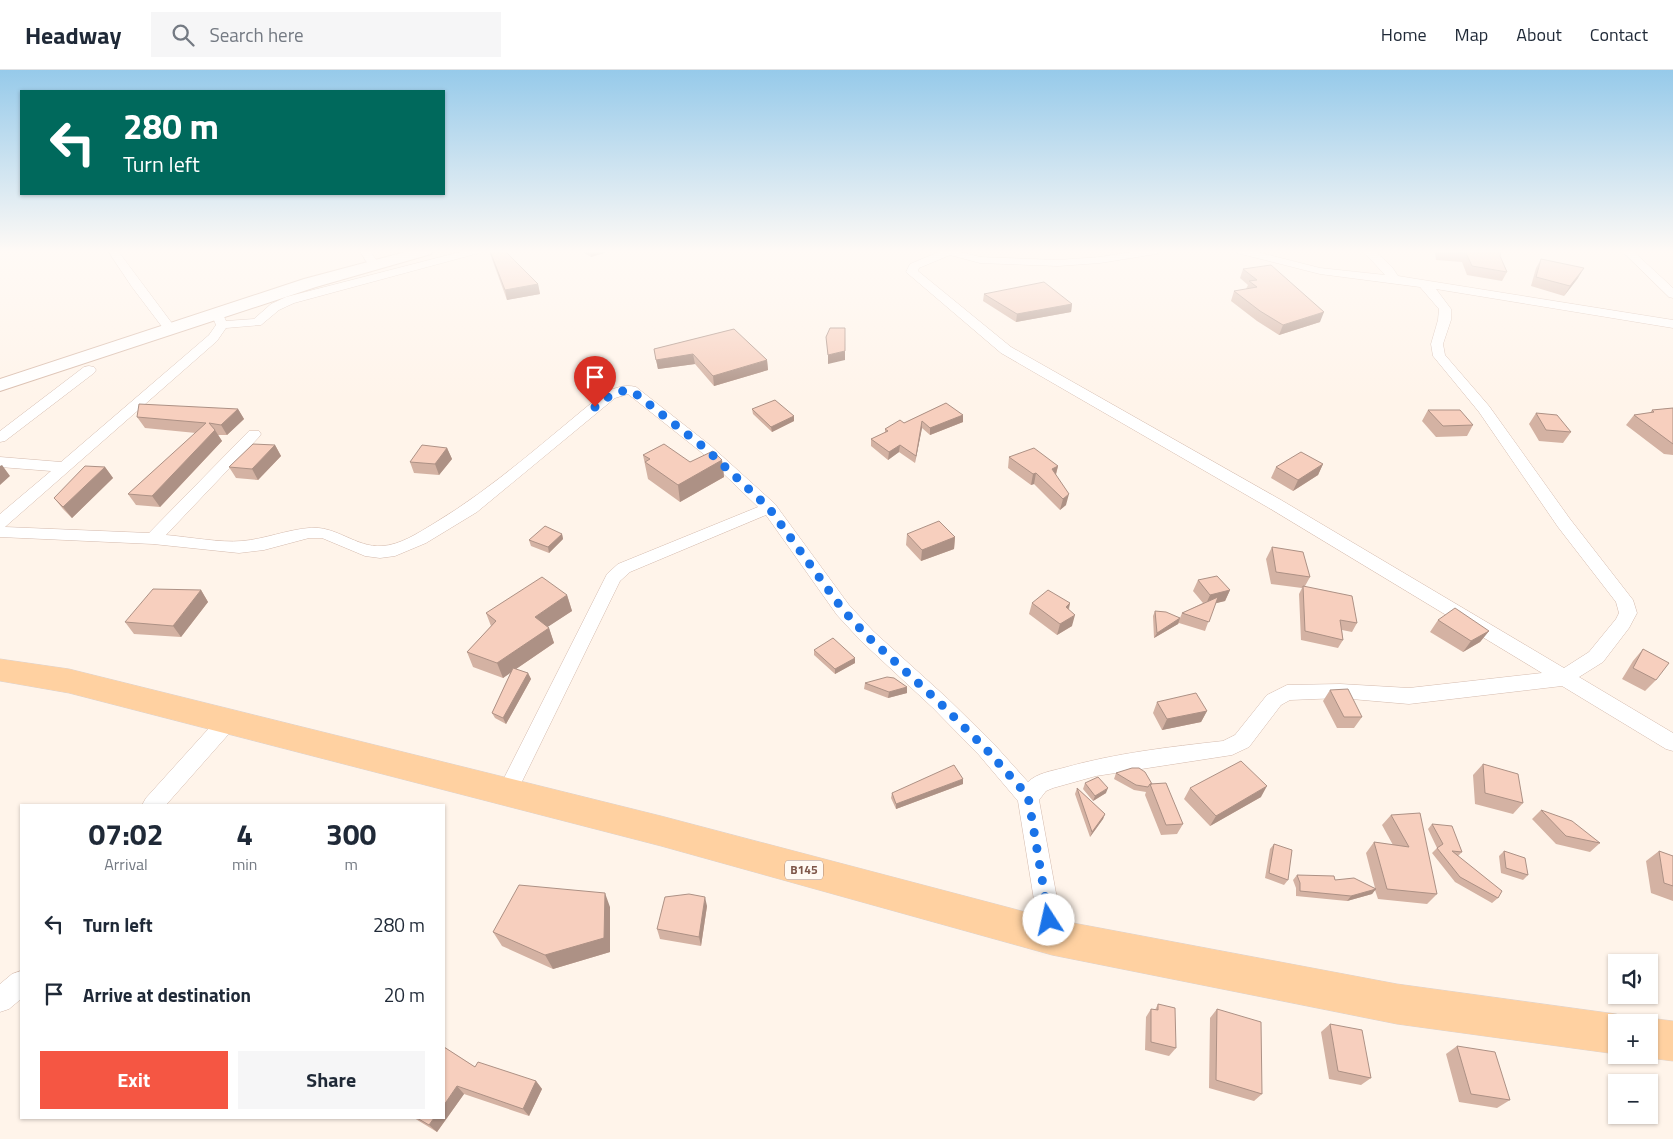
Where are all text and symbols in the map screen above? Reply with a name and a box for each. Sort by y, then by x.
search box [151,12,501,57]
text: Headway [25,17,121,53]
text: Search here [209,20,304,49]
icon: search [169,21,197,49]
text: Home [1381,21,1427,48]
text: Map [1455,21,1488,48]
text: About [1516,21,1562,48]
text: Contact [1590,21,1648,48]
text: 280 m [123,99,219,153]
icon: left [40,110,105,175]
text: Turn left [123,147,200,181]
pin [574,356,616,407]
icon: arrive [581,363,609,391]
text: 07:02 [89,811,163,857]
text: 4 [236,811,253,857]
text: 300 [326,811,376,857]
text: Arrival [104,852,148,876]
text: min [232,852,257,876]
text: m [345,852,358,876]
road number: B145 [785,860,823,880]
position arrow [1022,893,1074,945]
icon: left [40,910,68,938]
text: Turn left [83,910,153,939]
text: 280 m [373,910,425,939]
map controls [1608,954,1658,1124]
button: sound [1608,954,1658,1004]
icon: arrive [40,980,68,1008]
text: Arrive at destination [83,980,251,1009]
text: 20 m [384,980,425,1009]
button: + [1608,1014,1658,1064]
button: Exit [40,1051,228,1109]
button: Share [238,1051,425,1109]
button: − [1608,1074,1658,1124]

